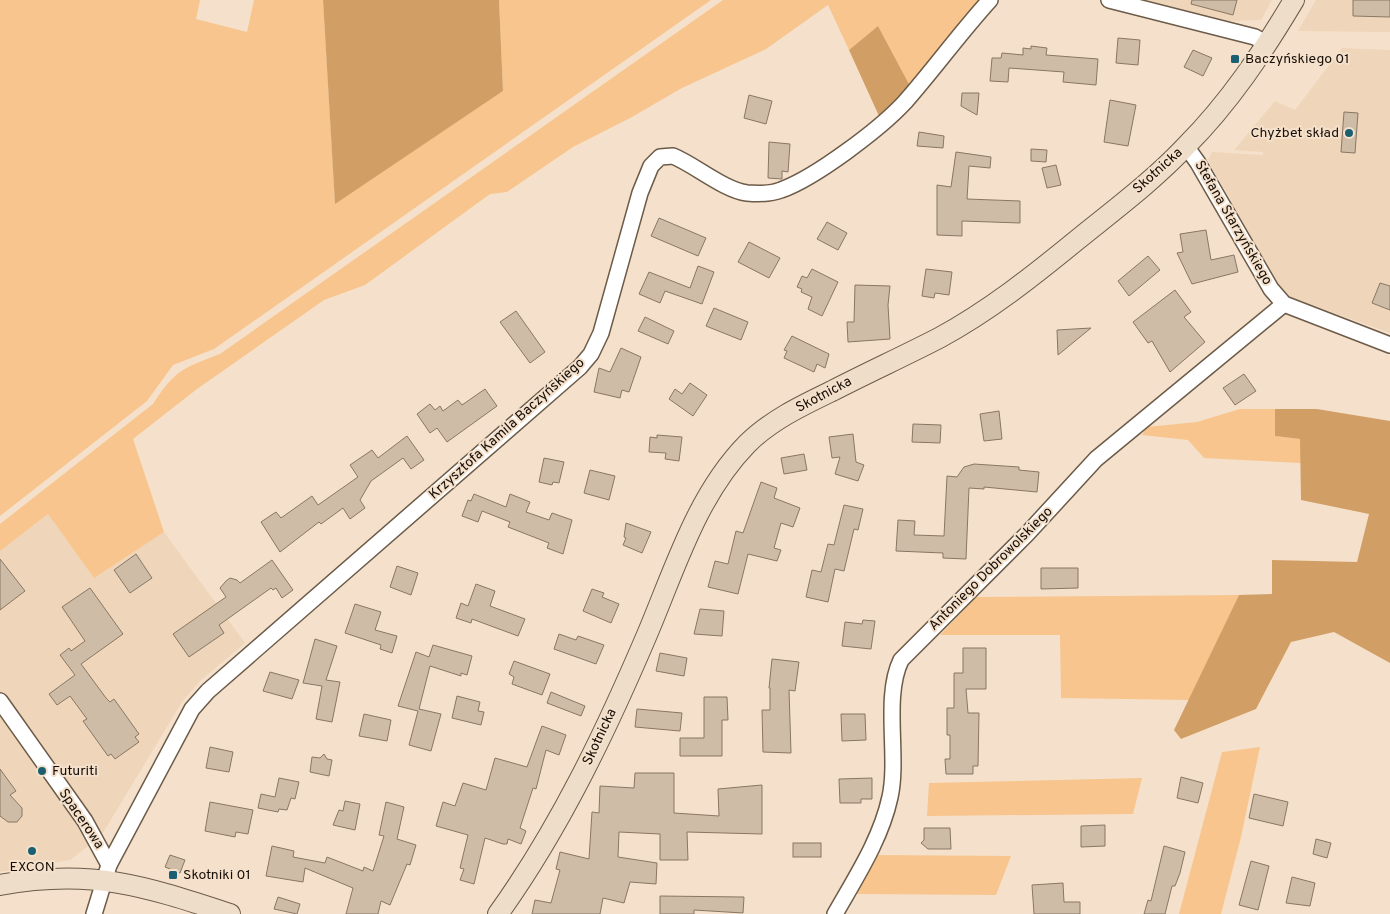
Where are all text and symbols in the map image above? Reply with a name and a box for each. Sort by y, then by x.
place label: Baczyńskiego 01 [1245,51,1350,68]
marker: Baczyńskiego 01 [1229,53,1241,65]
place label: Chyżbet skład [1250,125,1339,142]
marker: Chyżbet skład [1343,127,1355,139]
street label: Skotnicka [1130,144,1186,198]
street label: Stefana Starzyńskiego [1190,158,1276,288]
street label: Krzysztofa Kamila Baczyńskiego [426,354,588,503]
street label: Skotnicka [793,373,855,417]
street label: Antoniego Dobrowolskiego [925,503,1057,635]
street label: Skotnicka [579,706,621,768]
place label: Futuriti [52,763,98,780]
marker: Futuriti [36,765,48,777]
street label: Spacerowa [55,786,107,852]
marker: EXCON [26,845,38,857]
place label: EXCON [9,859,55,876]
place label: Skotniki 01 [183,867,251,884]
marker: Skotniki 01 [167,869,179,881]

